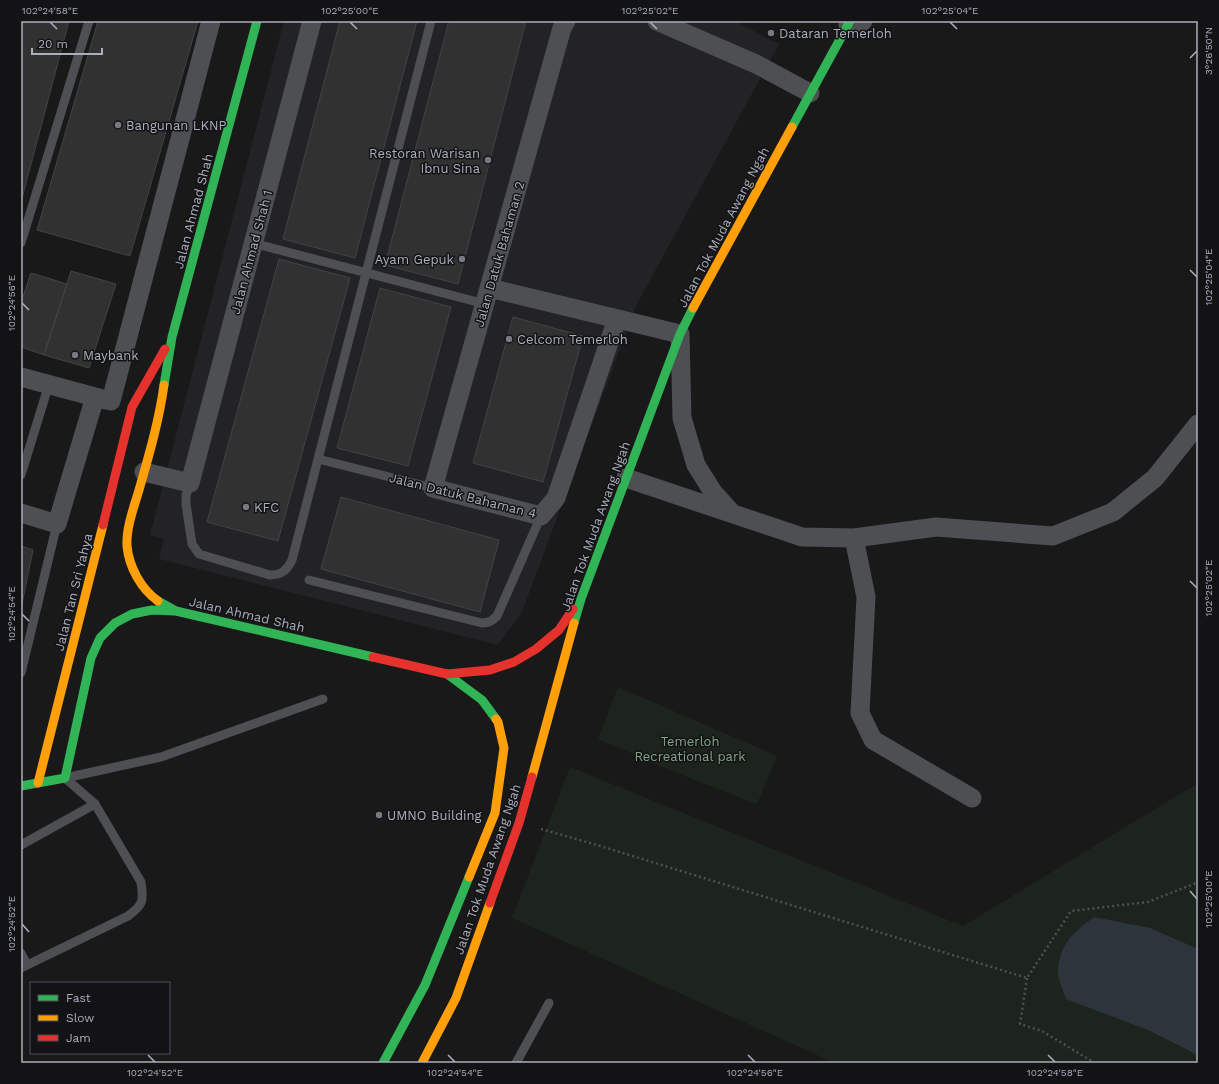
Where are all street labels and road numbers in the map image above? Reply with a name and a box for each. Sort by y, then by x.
street label: Jalan Tok Muda Awang Ngah [675,145,772,310]
street label: Jalan Ahmad Shah [171,152,216,270]
street label: Jalan Datuk Bahaman 2 [471,180,527,329]
street label: Jalan Ahmad Shah 1 [228,188,275,316]
street label: Jalan Tok Muda Awang Ngah [558,439,633,613]
street label: Jalan Datuk Bahaman 4 [388,470,538,521]
street label: Jalan Tan Sri Yahya [52,531,96,652]
street label: Jalan Ahmad Shah [187,594,306,635]
street label: Jalan Tok Muda Awang Ngah [451,782,524,956]

